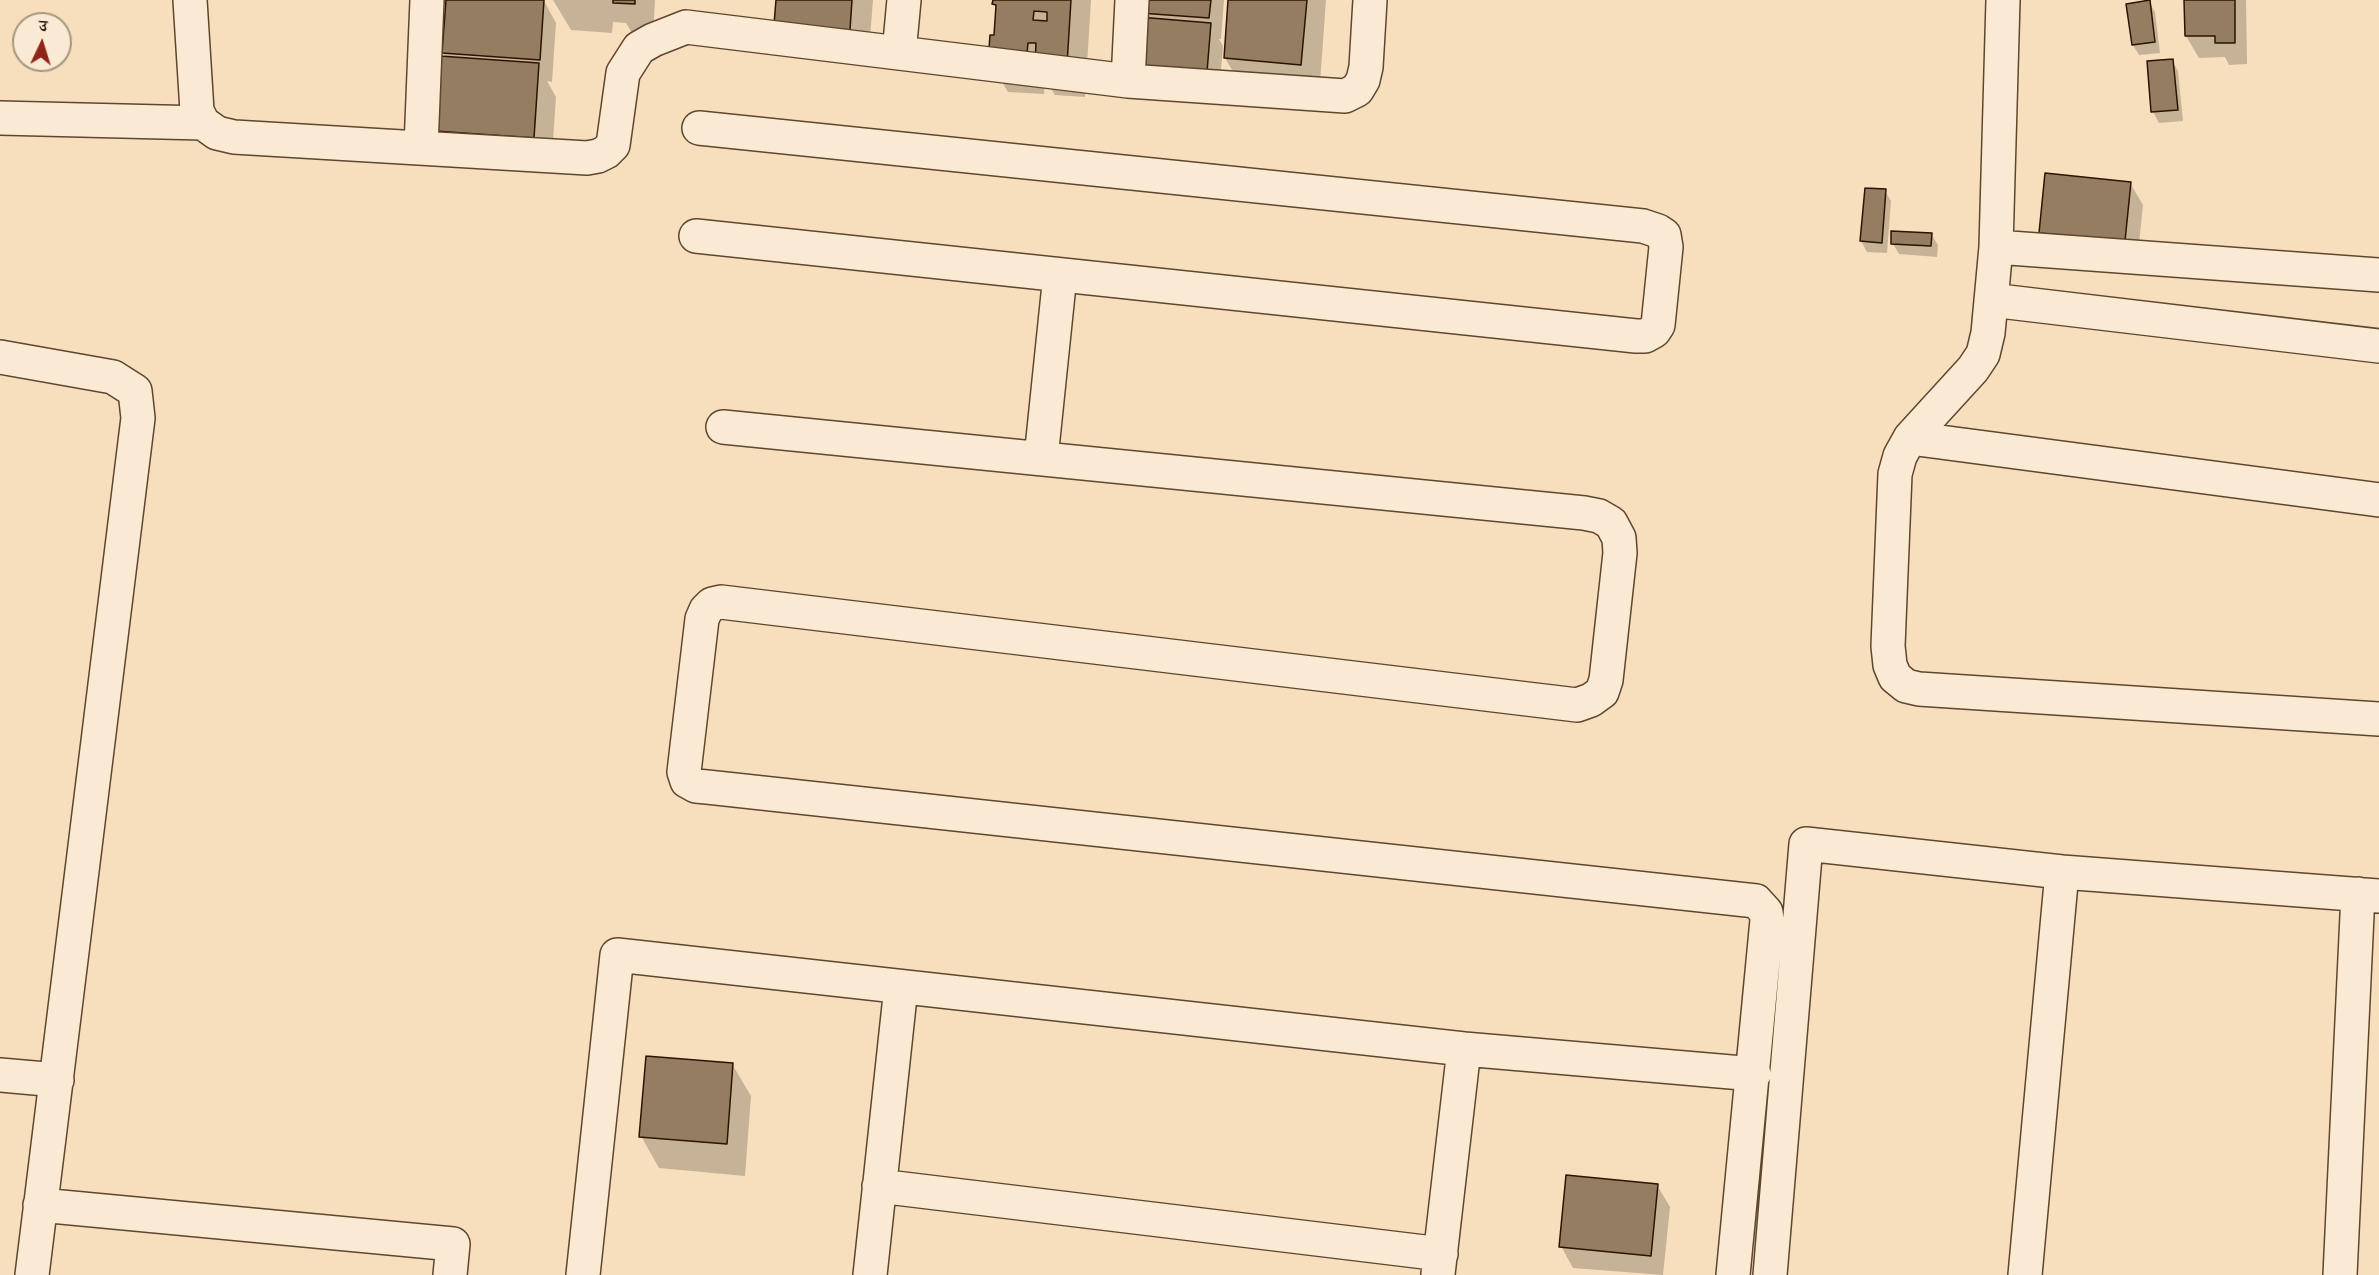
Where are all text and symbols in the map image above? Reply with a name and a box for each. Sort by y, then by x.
north arrow [12,12,72,72]
text: उ [38,15,48,36]

